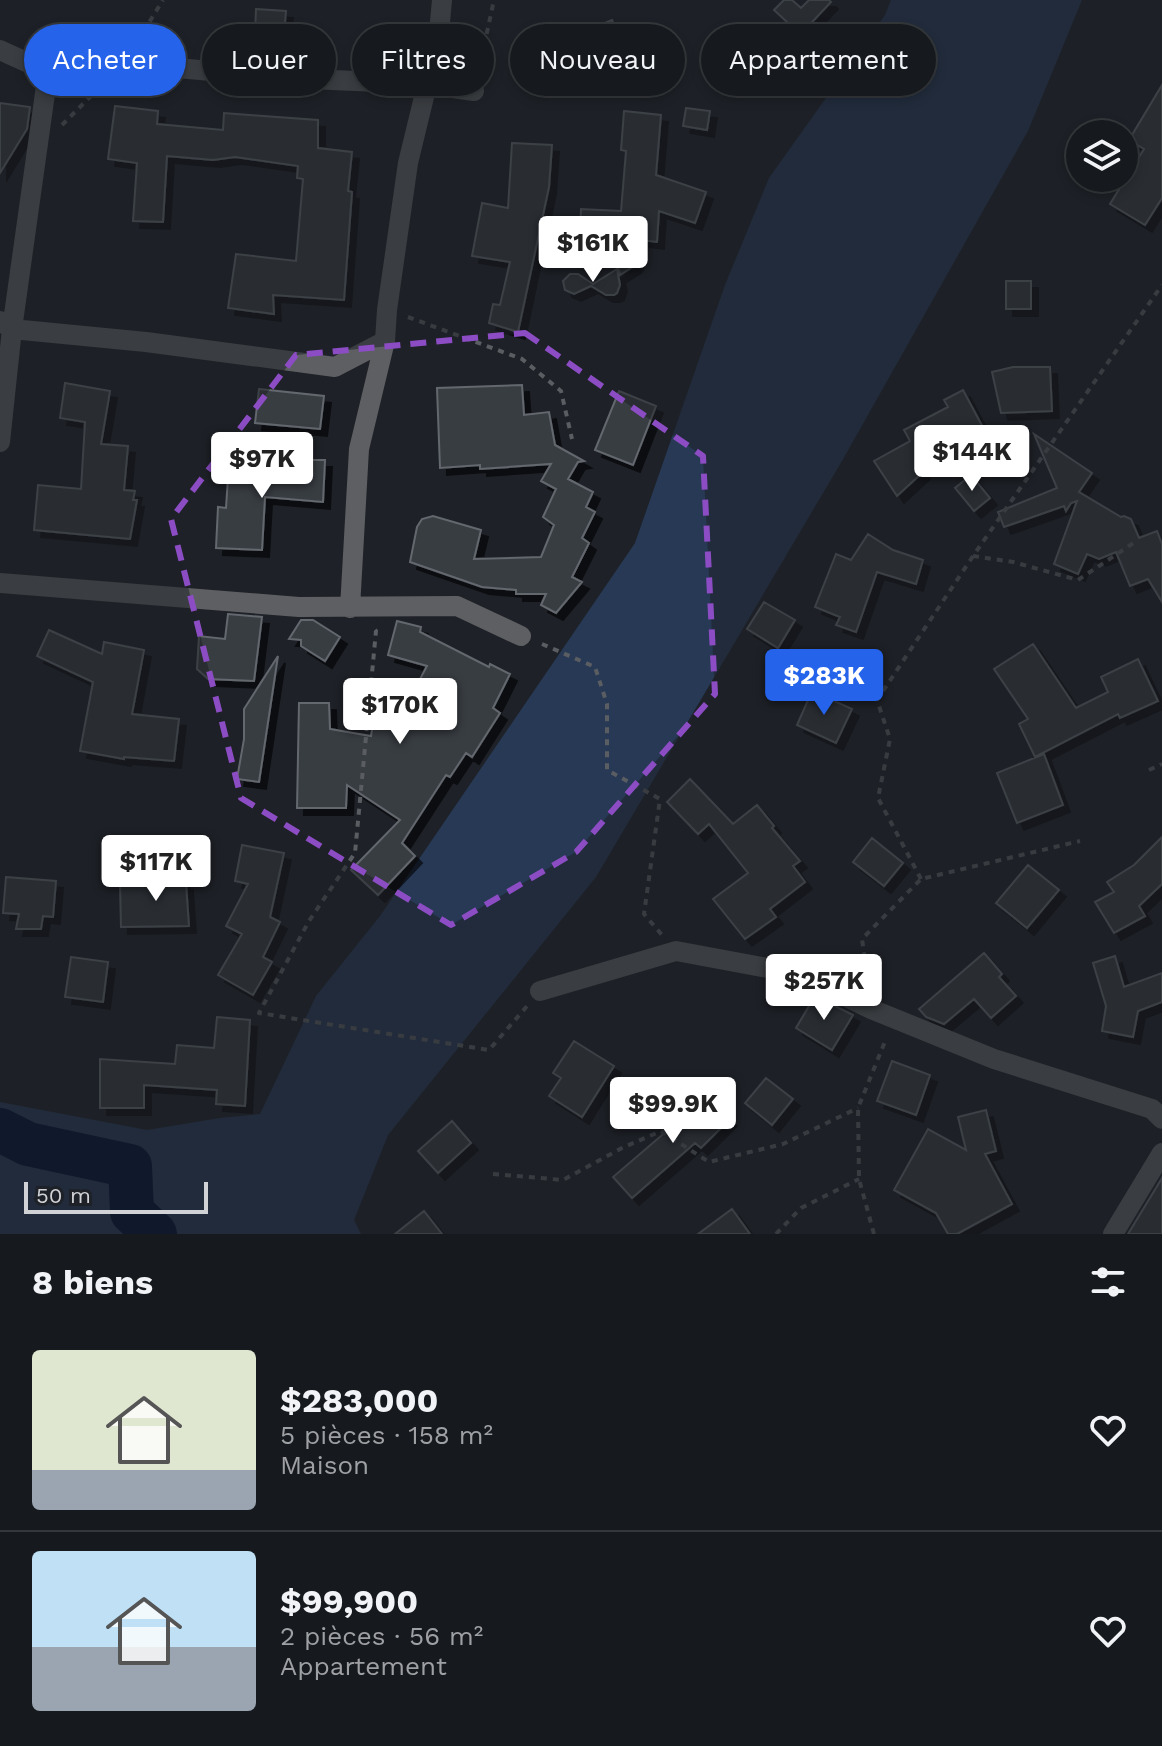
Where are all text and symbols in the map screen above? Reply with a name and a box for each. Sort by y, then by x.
chip: Acheter [24,24,186,96]
chip: Louer [202,24,336,96]
chip: Filtres [352,24,494,96]
chip: Nouveau [510,24,685,96]
chip: Appartement [701,24,936,96]
map controls [1066,120,1138,192]
button: layers [1066,120,1138,192]
pin: $161K [537,216,649,284]
text: $161K [557,227,629,257]
pin: $144K [916,425,1028,493]
pin: $97K [215,432,309,500]
text: $144K [932,436,1012,466]
text: $97K [229,443,295,473]
pin: $283K [768,649,880,717]
text: $283K [783,660,865,690]
pin: $170K [344,678,456,746]
text: $170K [361,689,439,719]
pin: $117K [100,835,212,903]
text: $117K [120,846,192,876]
pin: $257K [768,954,880,1022]
text: $257K [784,965,864,995]
pin: $99.9K [608,1077,738,1145]
text: $99.9K [628,1088,718,1118]
scale bar [24,1178,208,1214]
text: 50 m [36,1183,91,1208]
icon: filters [1086,1260,1130,1304]
text: 8 biens [32,1262,153,1302]
text: $283,000 [280,1380,439,1420]
icon: home [96,1382,192,1478]
icon: heart [1086,1408,1130,1452]
text: 5 pièces · 158 m² [280,1420,493,1450]
text: Maison [280,1450,369,1480]
text: $99,900 [280,1581,418,1621]
icon: home [96,1583,192,1679]
icon: heart [1086,1609,1130,1653]
text: 2 pièces · 56 m² [280,1621,483,1651]
text: Appartement [280,1651,447,1681]

